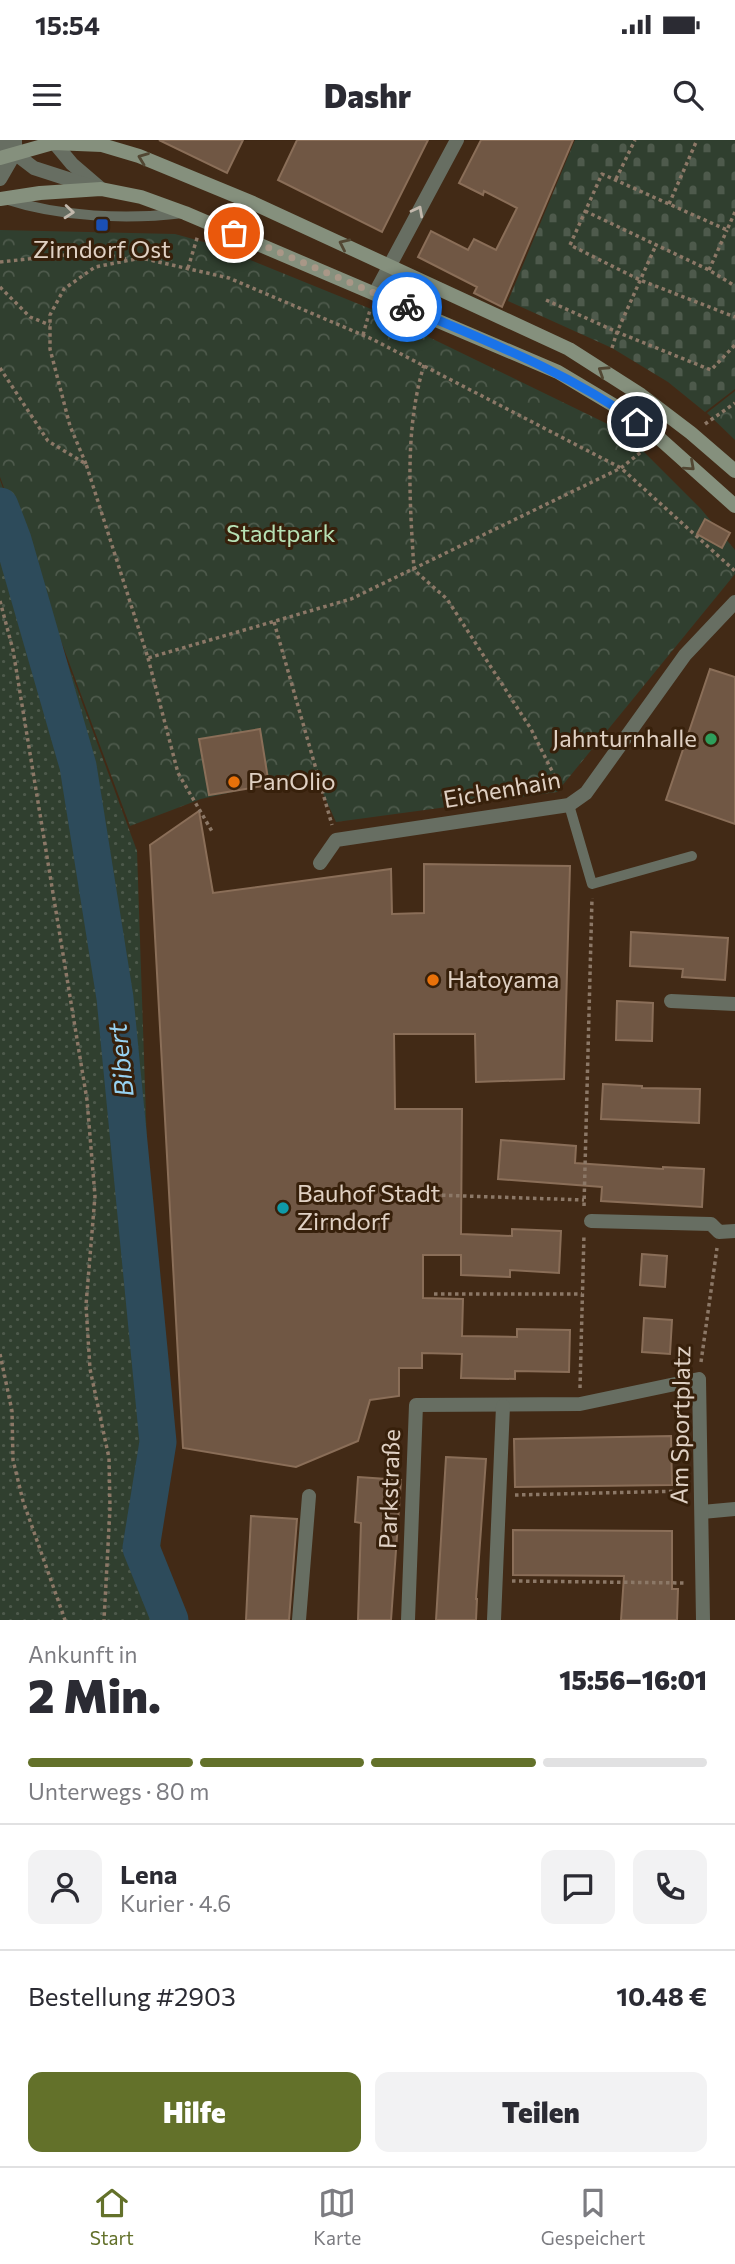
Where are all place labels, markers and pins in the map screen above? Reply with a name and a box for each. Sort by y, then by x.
pin [204,203,264,263]
marker: Zirndorf Ost [94,217,110,233]
place label: Zirndorf Ost [33,234,171,263]
pin [607,392,667,452]
place label: Jahnturnhalle [552,723,697,752]
marker: Jahnturnhalle [703,731,719,747]
place label: PanOlio [248,766,336,795]
marker: PanOlio [226,774,242,790]
place label: Hatoyama [447,964,559,993]
marker: Hatoyama [425,972,441,988]
place label: Bauhof Stadt Zirndorf [297,1178,441,1235]
marker: Bauhof Stadt Zirndorf [275,1200,291,1216]

